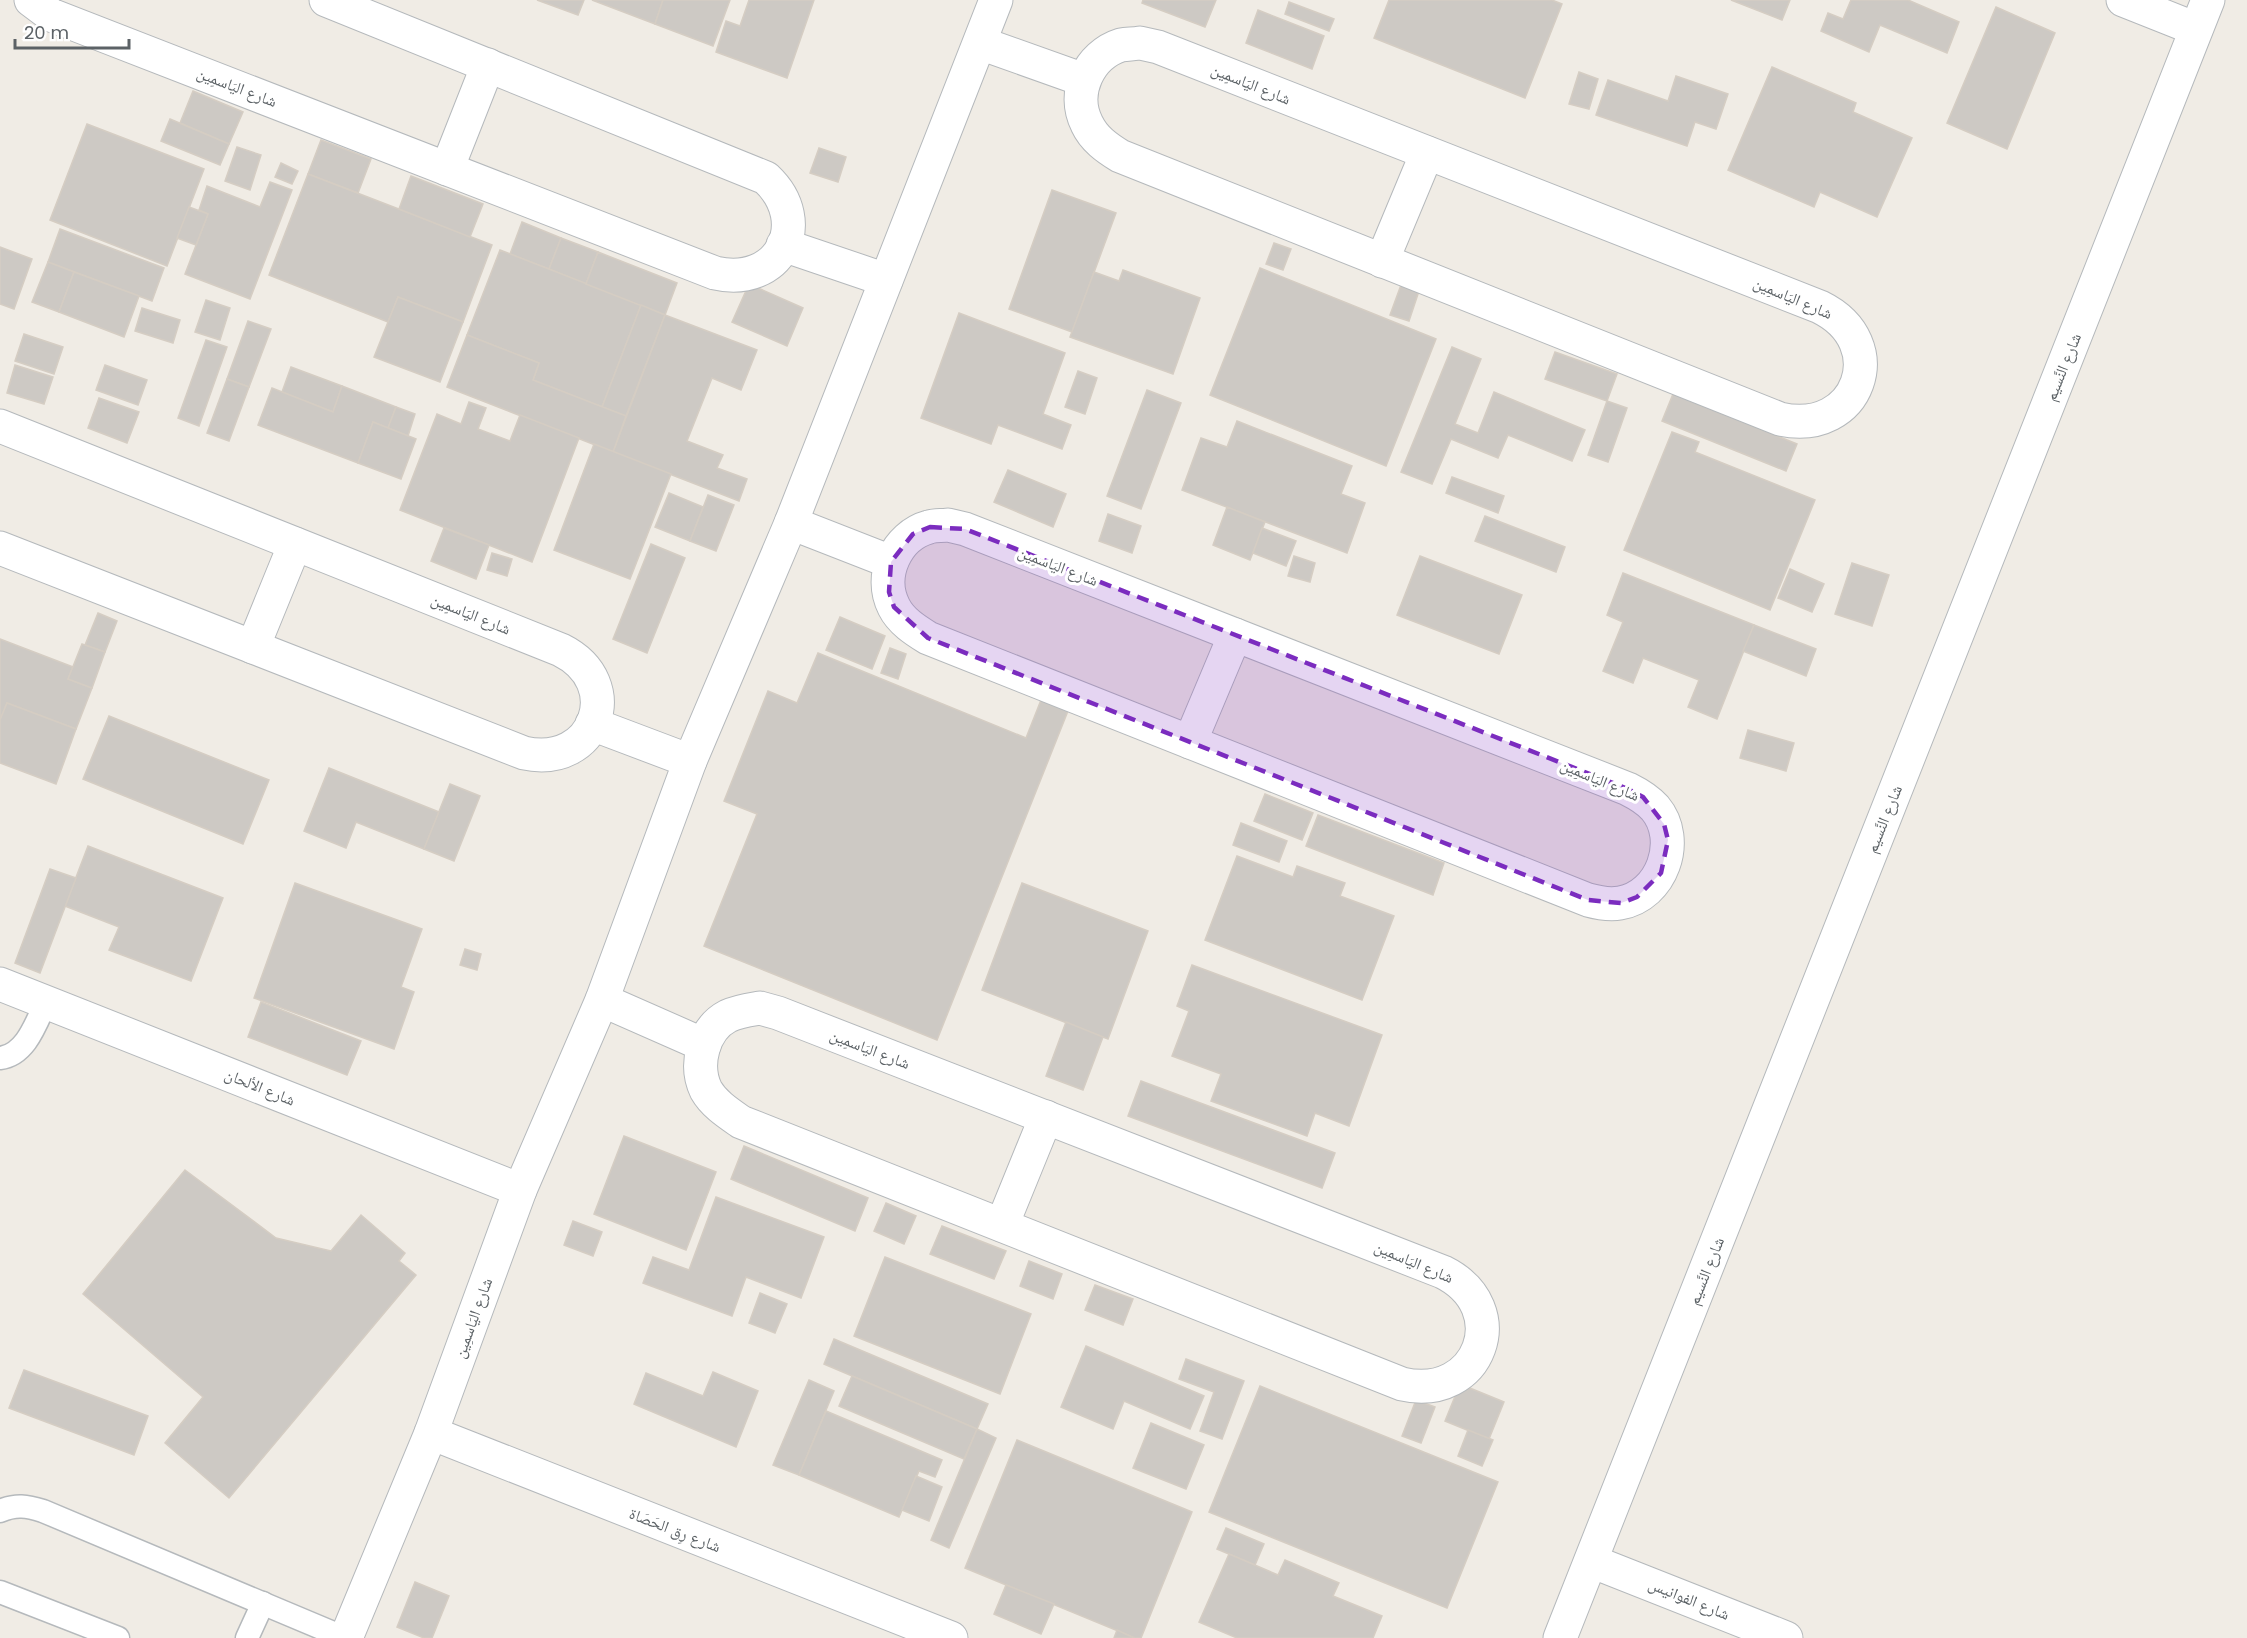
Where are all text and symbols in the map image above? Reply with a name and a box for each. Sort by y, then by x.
scale bar [15,12,129,50]
text: 20 m [24,20,69,45]
street label: شارع اليَاسمِين [1208,58,1294,110]
street label: شارع اليَاسمِين [194,61,280,113]
street label: شارع اليَاسمِين [1750,271,1836,325]
street label: شارع النَّسيم [2039,330,2087,404]
street label: شارع اليَاسمِين [1015,540,1101,592]
street label: شارع اليَاسمِين [428,588,514,640]
street label: شارع اليَاسمِين [1557,753,1643,807]
street label: شارع النَّسيم [1860,782,1908,856]
street label: شارع اليَاسمِين [827,1023,913,1075]
street label: شارع الألحان [221,1062,299,1112]
street label: شارع النَّسيم [1682,1234,1730,1308]
street label: شارع اليَاسمِين [1371,1235,1457,1289]
street label: شارع اليَاسمِين [448,1275,498,1361]
street label: شارع رِق الحَصَاة [626,1502,724,1558]
street label: شارع الفوانيس [1645,1572,1733,1626]

